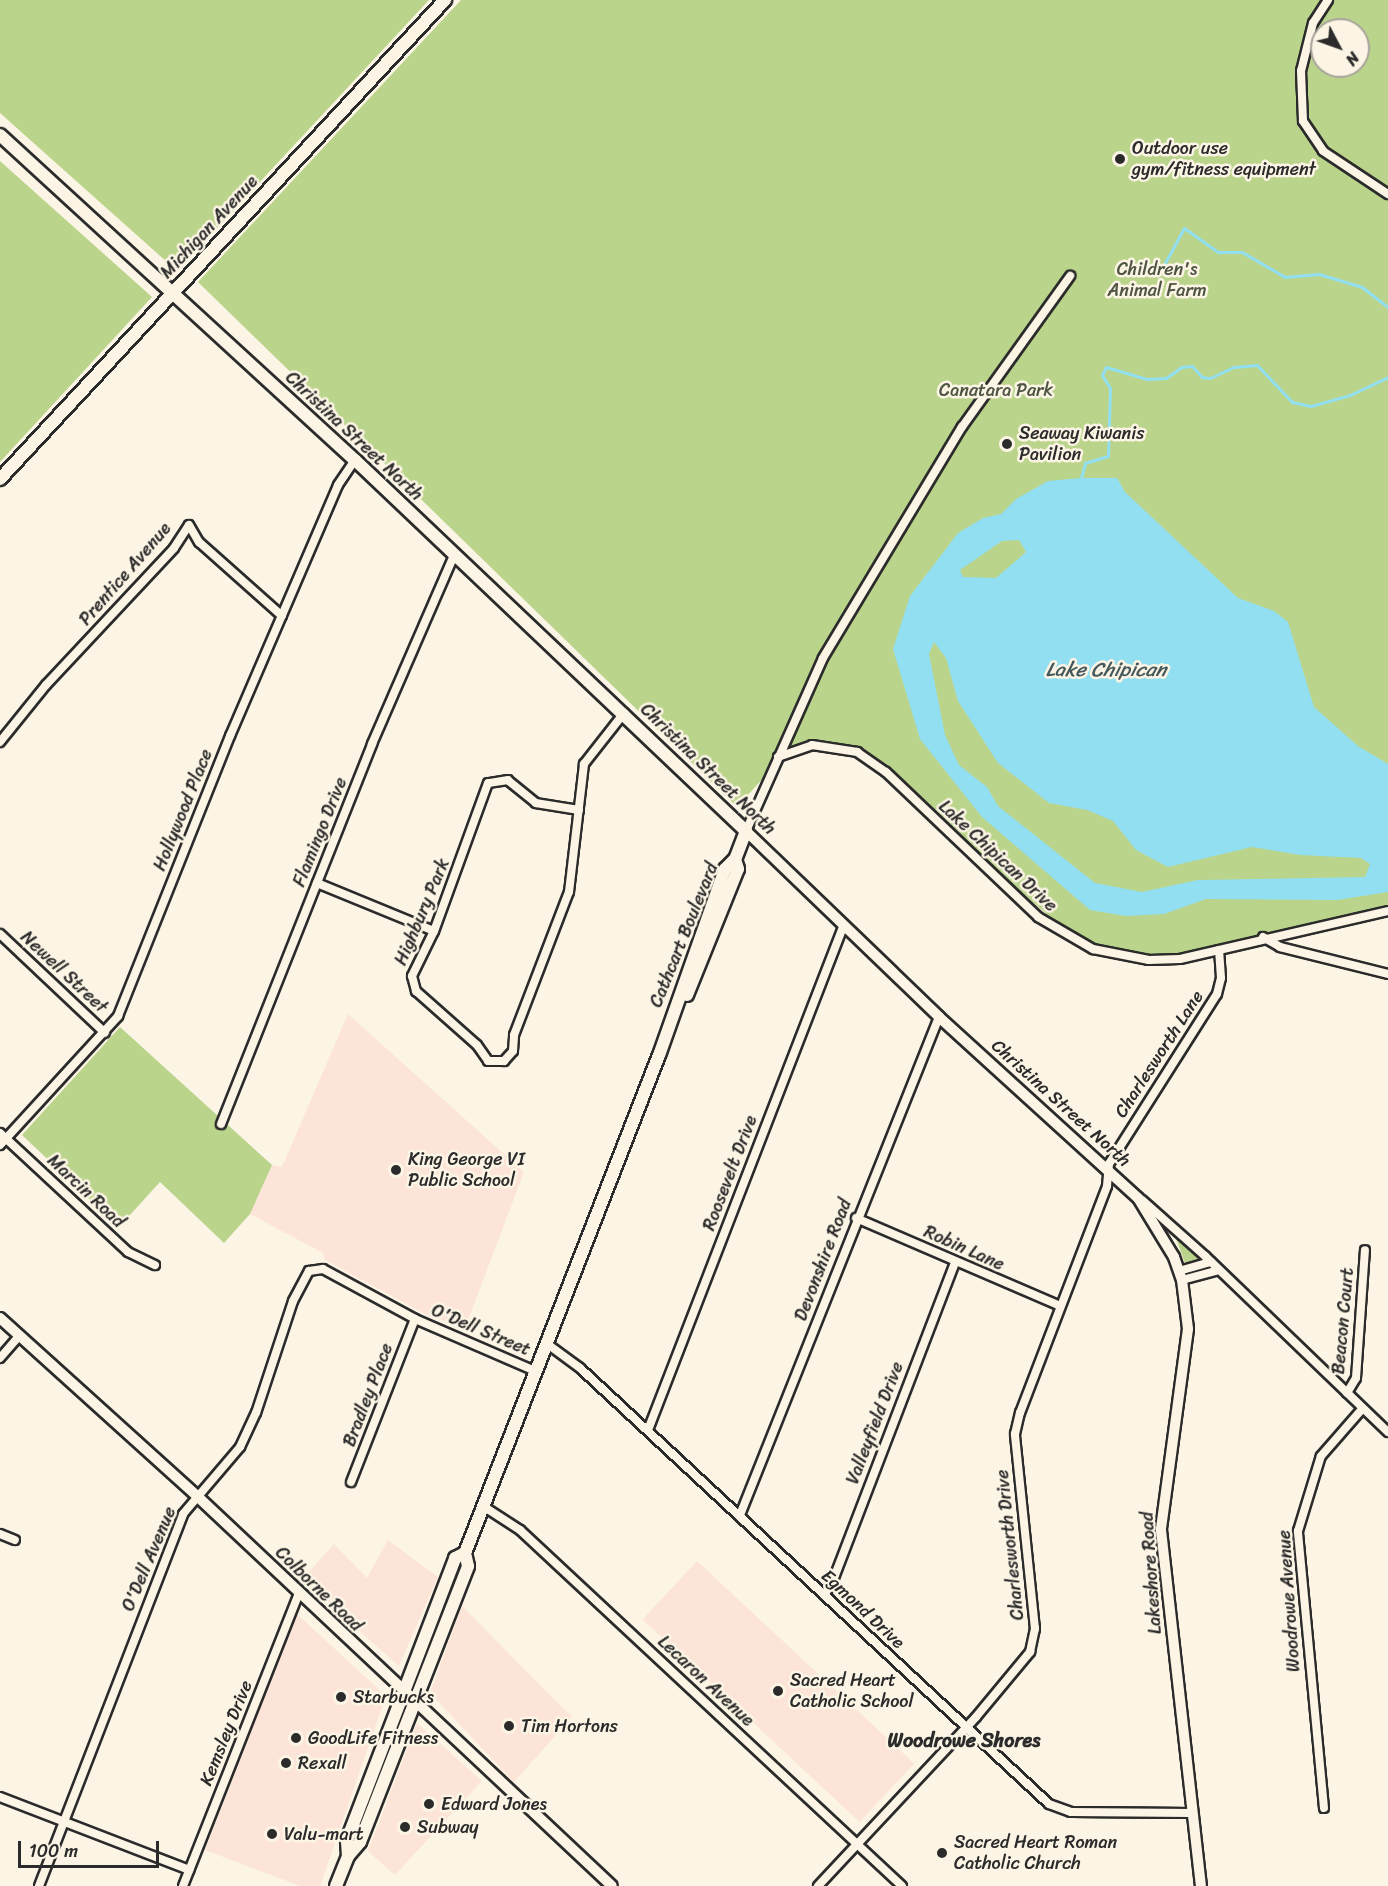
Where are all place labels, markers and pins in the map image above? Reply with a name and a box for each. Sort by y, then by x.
place label: Outdoor use gym/fitness equipment [1132,138,1316,180]
marker: Outdoor use gym/fitness equipment [1113,152,1127,166]
place label: Seaway Kiwanis Pavilion [1019,423,1144,466]
marker: Seaway Kiwanis Pavilion [1000,437,1014,451]
place label: King George VI Public School [408,1149,525,1192]
marker: King George VI Public School [389,1163,403,1177]
place label: Sacred Heart Catholic School [790,1670,914,1712]
marker: Sacred Heart Catholic School [771,1684,785,1698]
place label: Starbucks [353,1686,434,1708]
marker: Starbucks [334,1690,348,1704]
place label: Tim Hortons [521,1715,619,1737]
marker: Tim Hortons [502,1719,516,1733]
place label: GoodLife Fitness [308,1727,439,1749]
marker: GoodLife Fitness [289,1731,303,1745]
place label: Rexall [298,1752,347,1774]
marker: Rexall [279,1756,293,1770]
place label: Edward Jones [441,1793,548,1815]
marker: Edward Jones [422,1797,436,1811]
place label: Subway [417,1816,479,1838]
marker: Subway [398,1820,412,1834]
place label: Valu-mart [284,1823,364,1845]
marker: Valu-mart [265,1827,279,1841]
place label: Sacred Heart Roman Catholic Church [954,1832,1118,1874]
marker: Sacred Heart Roman Catholic Church [935,1846,949,1860]

